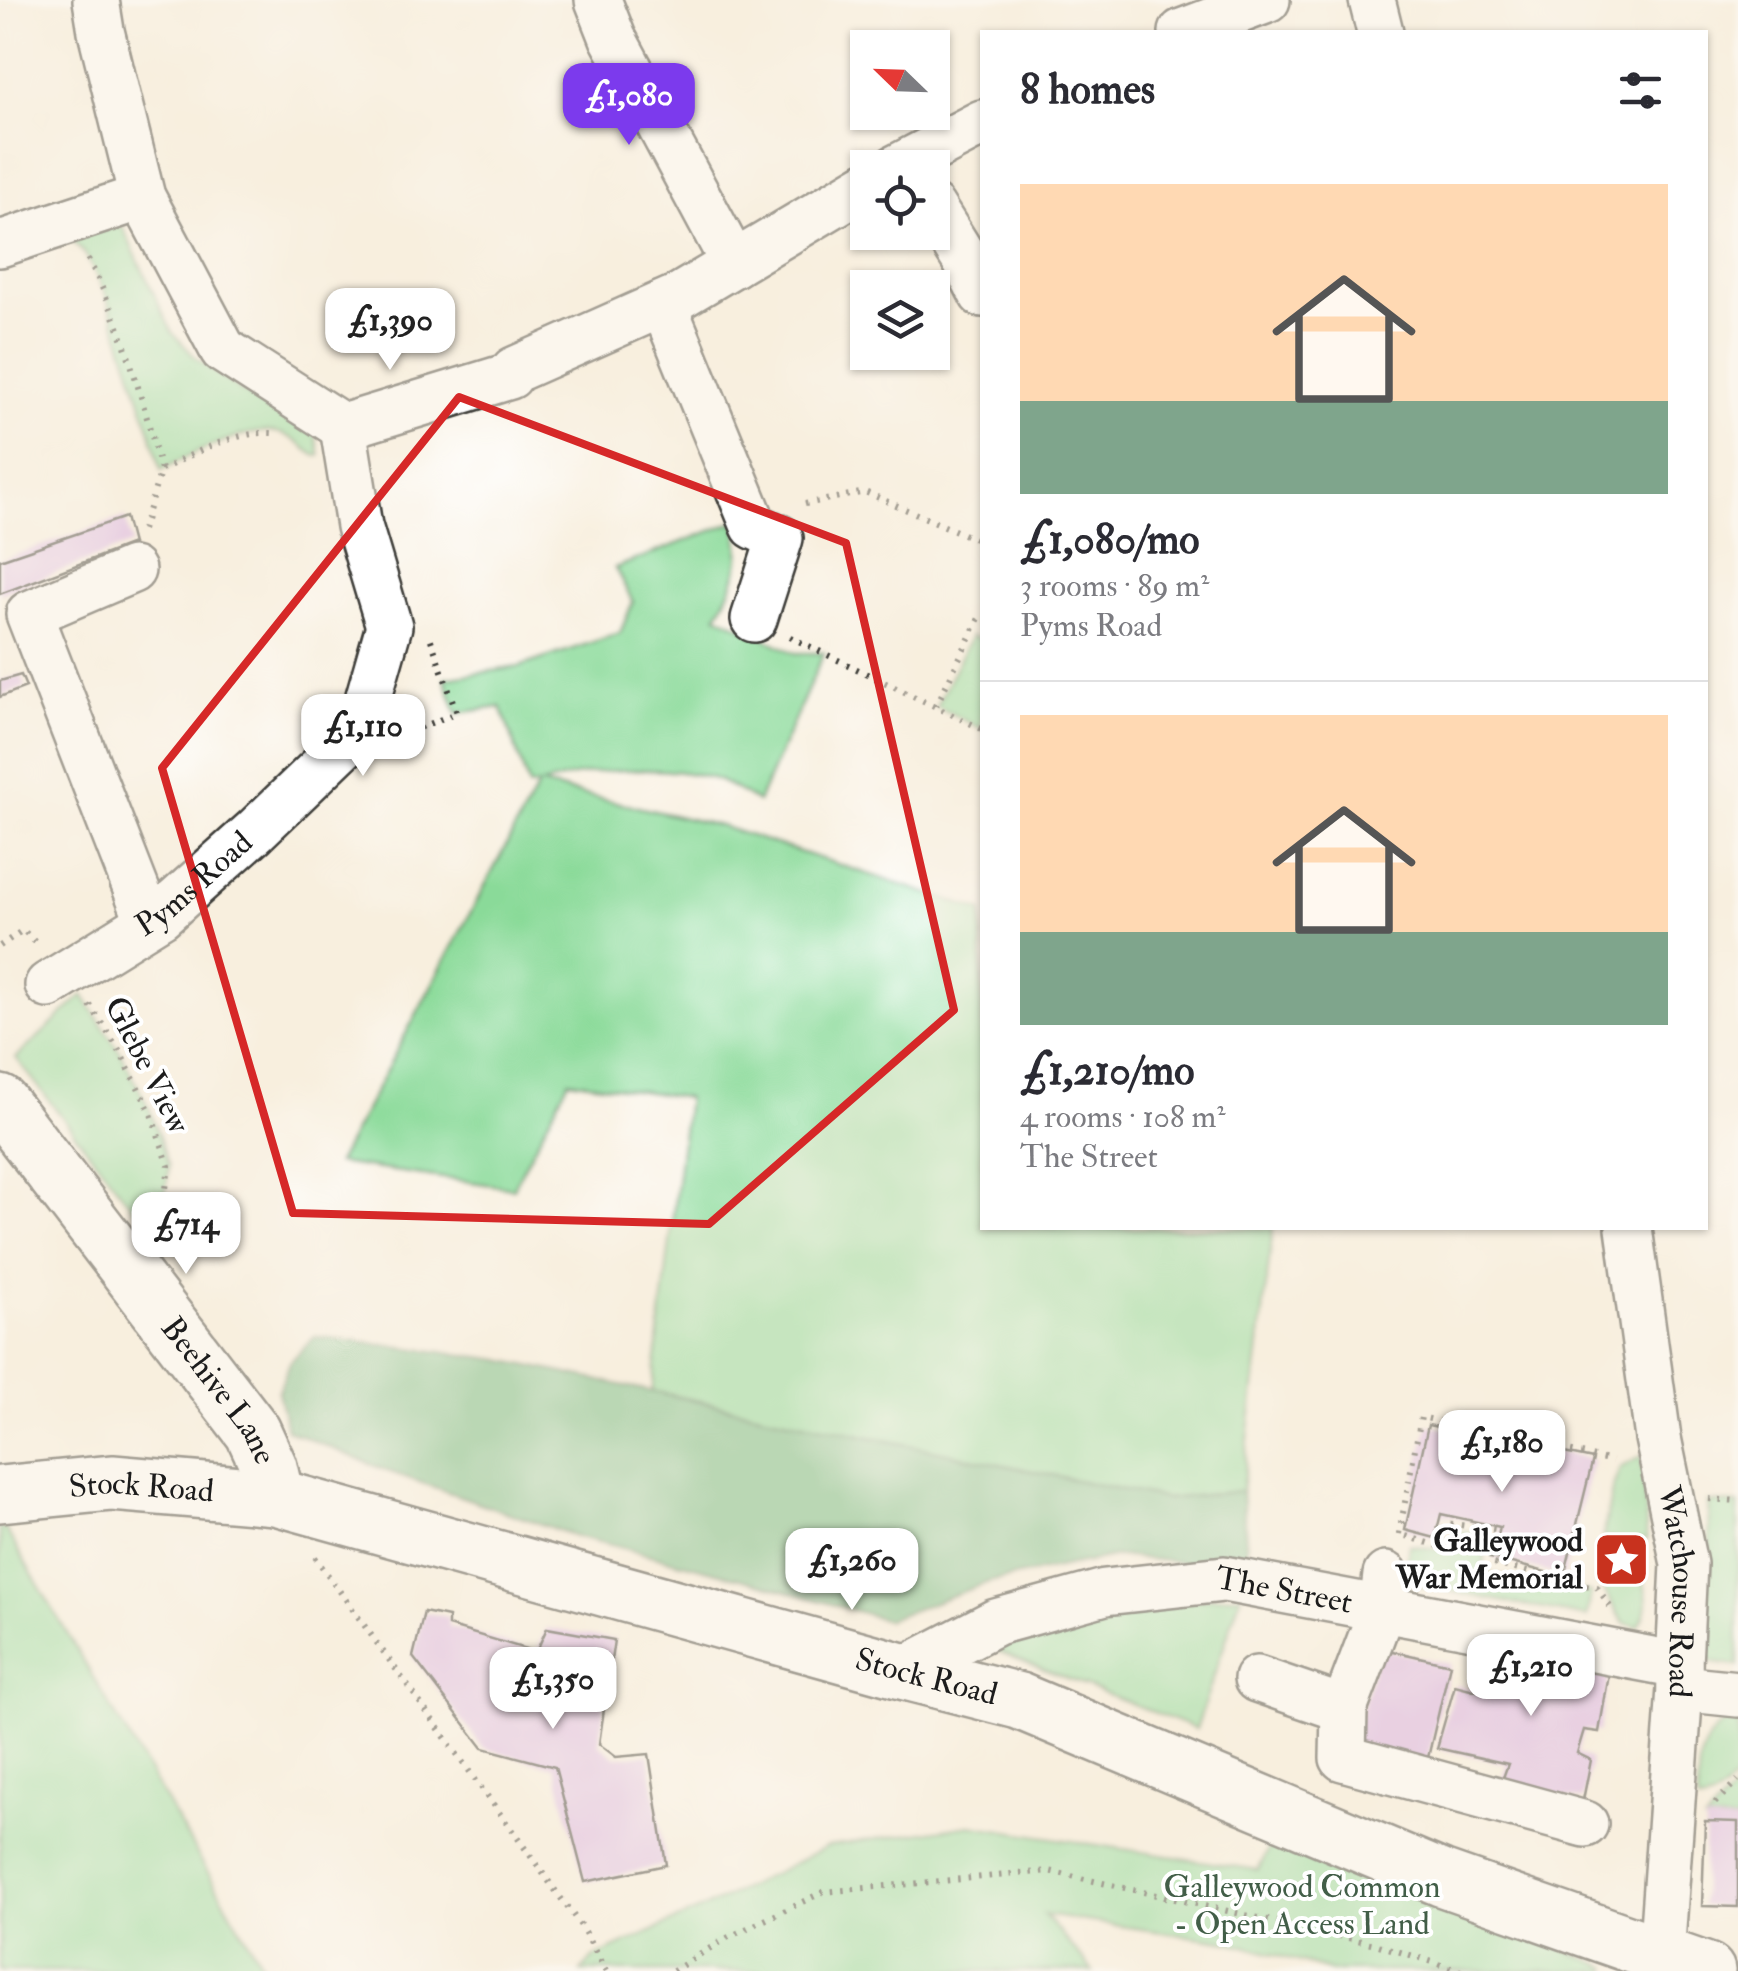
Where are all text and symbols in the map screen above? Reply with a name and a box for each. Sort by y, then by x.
north arrow [850,30,950,130]
map controls [850,30,950,370]
pin: £1,080 [548,63,710,148]
icon: filters [1613,63,1668,118]
text: 8 homes [1020,64,1155,116]
text: £1,080 [585,75,673,115]
button: locate [850,150,950,250]
icon: home [1254,249,1434,429]
button: layers [850,270,950,370]
pin: £1,390 [309,288,471,373]
text: £1,390 [347,300,433,340]
text: £1,080/mo [1020,514,1200,566]
text: 3 rooms · 89 m² [1020,566,1209,606]
text: Pyms Road [1020,606,1162,646]
pin: £1,110 [282,694,444,779]
text: £1,110 [323,706,403,746]
icon: home [1254,780,1434,960]
street label: Pyms Road [128,822,261,946]
street label: Glebe View [96,990,199,1141]
text: £1,210/mo [1020,1045,1194,1097]
text: 4 rooms · 108 m² [1020,1097,1225,1137]
text: The Street [1020,1137,1158,1177]
pin: £714 [127,1192,245,1277]
text: £714 [154,1204,218,1244]
street label: Beehive Lane [152,1309,285,1471]
pin: £1,180 [1421,1410,1583,1495]
text: £1,180 [1460,1422,1544,1462]
street label: Stock Road [67,1463,216,1512]
street label: Watchouse Road [1648,1482,1704,1699]
place label: Galleywood War Memorial [1395,1521,1584,1598]
pin: £1,260 [771,1528,933,1613]
place icon: Galleywood War Memorial [1592,1529,1652,1589]
text: £1,260 [807,1540,897,1580]
street label: The Street [1213,1558,1356,1623]
pin: £1,210 [1450,1634,1612,1719]
street label: Stock Road [851,1639,1002,1715]
text: £1,210 [1489,1646,1573,1686]
pin: £1,350 [472,1647,634,1732]
text: £1,350 [511,1659,595,1699]
park label: Galleywood Common - Open Access Land [1164,1867,1440,1944]

